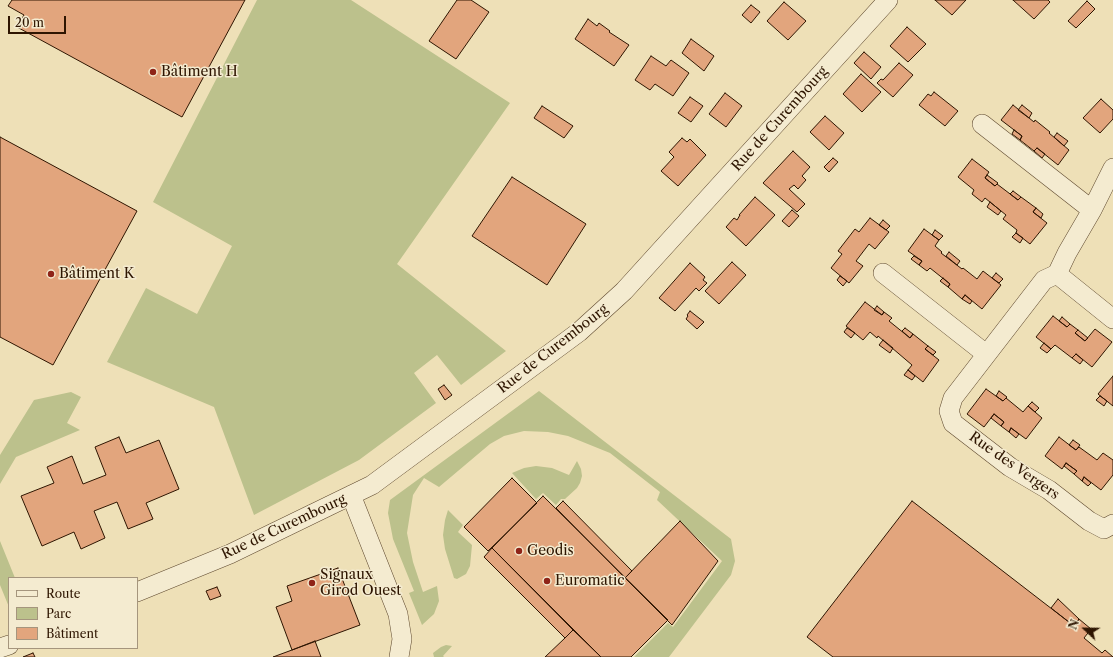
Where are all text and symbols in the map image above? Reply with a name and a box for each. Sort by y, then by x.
scale bar [10,8,68,34]
text: 20 m [15,15,44,30]
street label: Rue de Curembourg [728,63,832,175]
place label: Bâtiment H [161,64,238,80]
marker: Bâtiment H [148,67,158,77]
place label: Bâtiment K [59,266,135,282]
marker: Bâtiment K [46,269,56,279]
street label: Rue de Curembourg [494,301,612,397]
street label: Rue des Vergers [966,429,1062,503]
street label: Rue de Curembourg [219,491,349,563]
place label: Geodis [527,543,574,559]
marker: Geodis [514,546,524,556]
place label: Signaux Girod Ouest [320,567,401,600]
place label: Euromatic [555,573,625,589]
marker: Euromatic [542,576,552,586]
legend [8,577,138,649]
marker: Signaux Girod Ouest [307,578,317,588]
text: Route [46,586,80,601]
text: Parc [46,606,71,621]
north arrow [1065,609,1105,649]
text: N [1066,617,1082,632]
text: Bâtiment [46,626,98,641]

